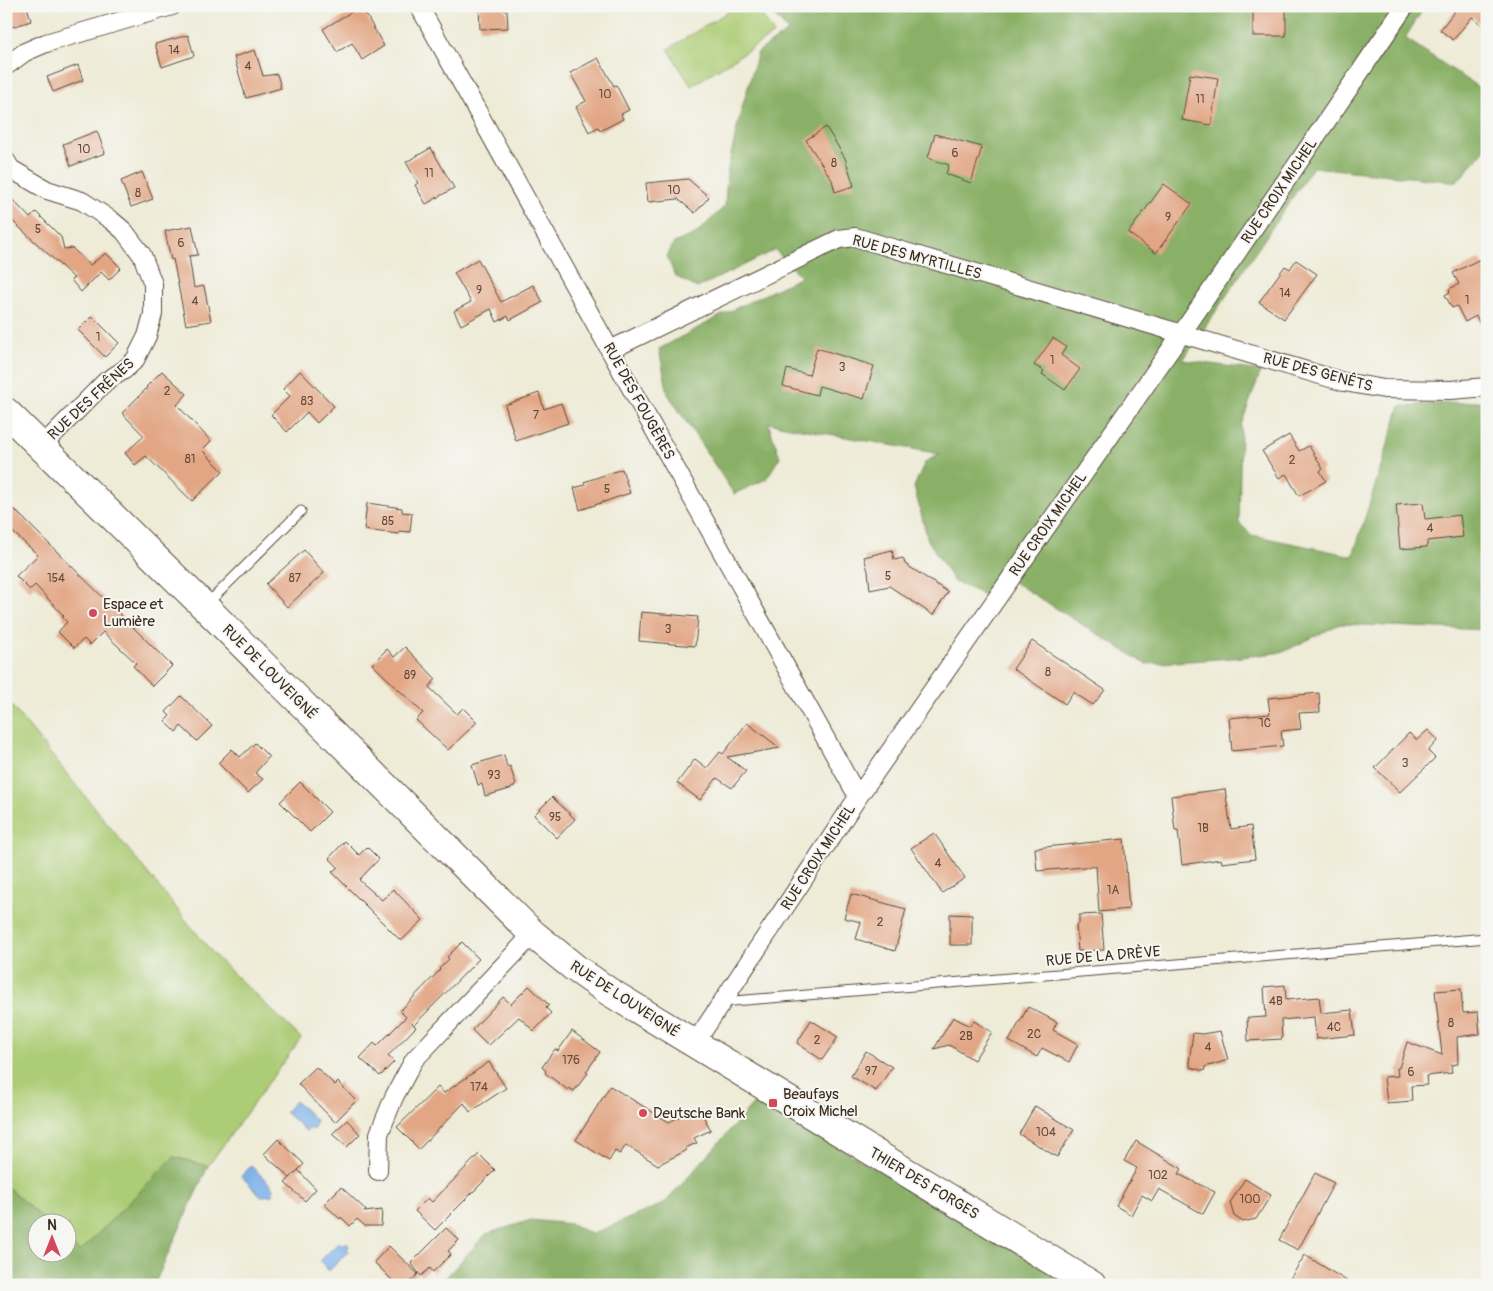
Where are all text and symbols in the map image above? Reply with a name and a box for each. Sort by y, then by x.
house number: 14 [168,43,180,58]
house number: 4 [245,59,252,74]
house number: 10 [599,87,611,102]
house number: 11 [1195,92,1205,107]
street label: RUE CROIX MICHEL [1237,135,1322,248]
house number: 10 [78,142,90,157]
house number: 6 [952,146,959,161]
house number: 8 [831,156,837,171]
house number: 11 [424,166,434,181]
house number: 10 [668,183,680,198]
house number: 8 [135,186,141,201]
house number: 9 [1165,210,1171,225]
house number: 5 [35,222,41,237]
street label: RUE DES MYRTILLES [850,231,984,284]
house number: 6 [178,236,185,251]
house number: 9 [476,283,482,298]
house number: 14 [1279,286,1291,301]
house number: 1 [1465,293,1469,308]
house number: 4 [192,294,199,309]
house number: 1 [96,330,100,345]
street label: RUE DES FOUGÈRES [599,339,679,463]
street label: RUE DES GENÊTS [1261,349,1375,396]
house number: 1 [1050,353,1054,368]
street label: RUE DES FRÊNES [44,354,139,444]
house number: 3 [839,360,846,375]
house number: 2 [164,384,171,399]
house number: 83 [301,394,314,409]
house number: 7 [533,408,540,423]
house number: 81 [185,452,195,467]
house number: 2 [1289,453,1296,468]
street label: RUE CROIX MICHEL [1005,468,1092,580]
house number: 5 [604,482,610,497]
house number: 85 [382,514,394,529]
house number: 4 [1427,521,1434,536]
house number: 5 [885,569,891,584]
house number: 154 [47,571,65,586]
house number: 87 [289,571,302,586]
place label: Espace et Lumière [103,595,164,631]
marker: Espace et Lumière [87,607,99,619]
street label: RUE DE LOUVEIGNÉ [218,621,321,724]
house number: 3 [665,622,672,637]
house number: 8 [1045,665,1051,680]
house number: 89 [404,668,416,683]
house number: 1C [1259,716,1271,731]
house number: 3 [1402,756,1409,771]
house number: 93 [488,768,501,783]
street label: RUE CROIX MICHEL [777,800,860,914]
house number: 95 [549,810,561,825]
house number: 1B [1197,821,1209,836]
house number: 4 [935,856,942,871]
house number: 1A [1107,883,1119,898]
house number: 2 [877,915,884,930]
street label: RUE DE LA DRÈVE [1045,942,1161,971]
street label: RUE DE LOUVEIGNÉ [566,957,683,1042]
house number: 4B [1269,994,1283,1009]
house number: 8 [1448,1016,1454,1031]
house number: 4C [1327,1020,1341,1035]
house number: 2C [1027,1027,1041,1042]
house number: 2B [959,1029,973,1044]
house number: 2 [814,1033,821,1048]
house number: 4 [1205,1040,1212,1055]
house number: 176 [562,1053,580,1068]
house number: 97 [865,1064,878,1079]
house number: 6 [1408,1065,1415,1080]
house number: 174 [470,1080,488,1095]
place label: Beaufays Croix Michel [783,1085,858,1121]
marker: Beaufays Croix Michel [767,1097,779,1109]
place label: Deutsche Bank [653,1104,746,1123]
marker: Deutsche Bank [637,1107,649,1119]
house number: 104 [1036,1125,1056,1140]
street label: THIER DES FORGES [865,1143,982,1224]
house number: 102 [1148,1168,1168,1183]
house number: 100 [1239,1192,1261,1207]
north arrow [28,1214,78,1264]
text: N [47,1217,57,1234]

